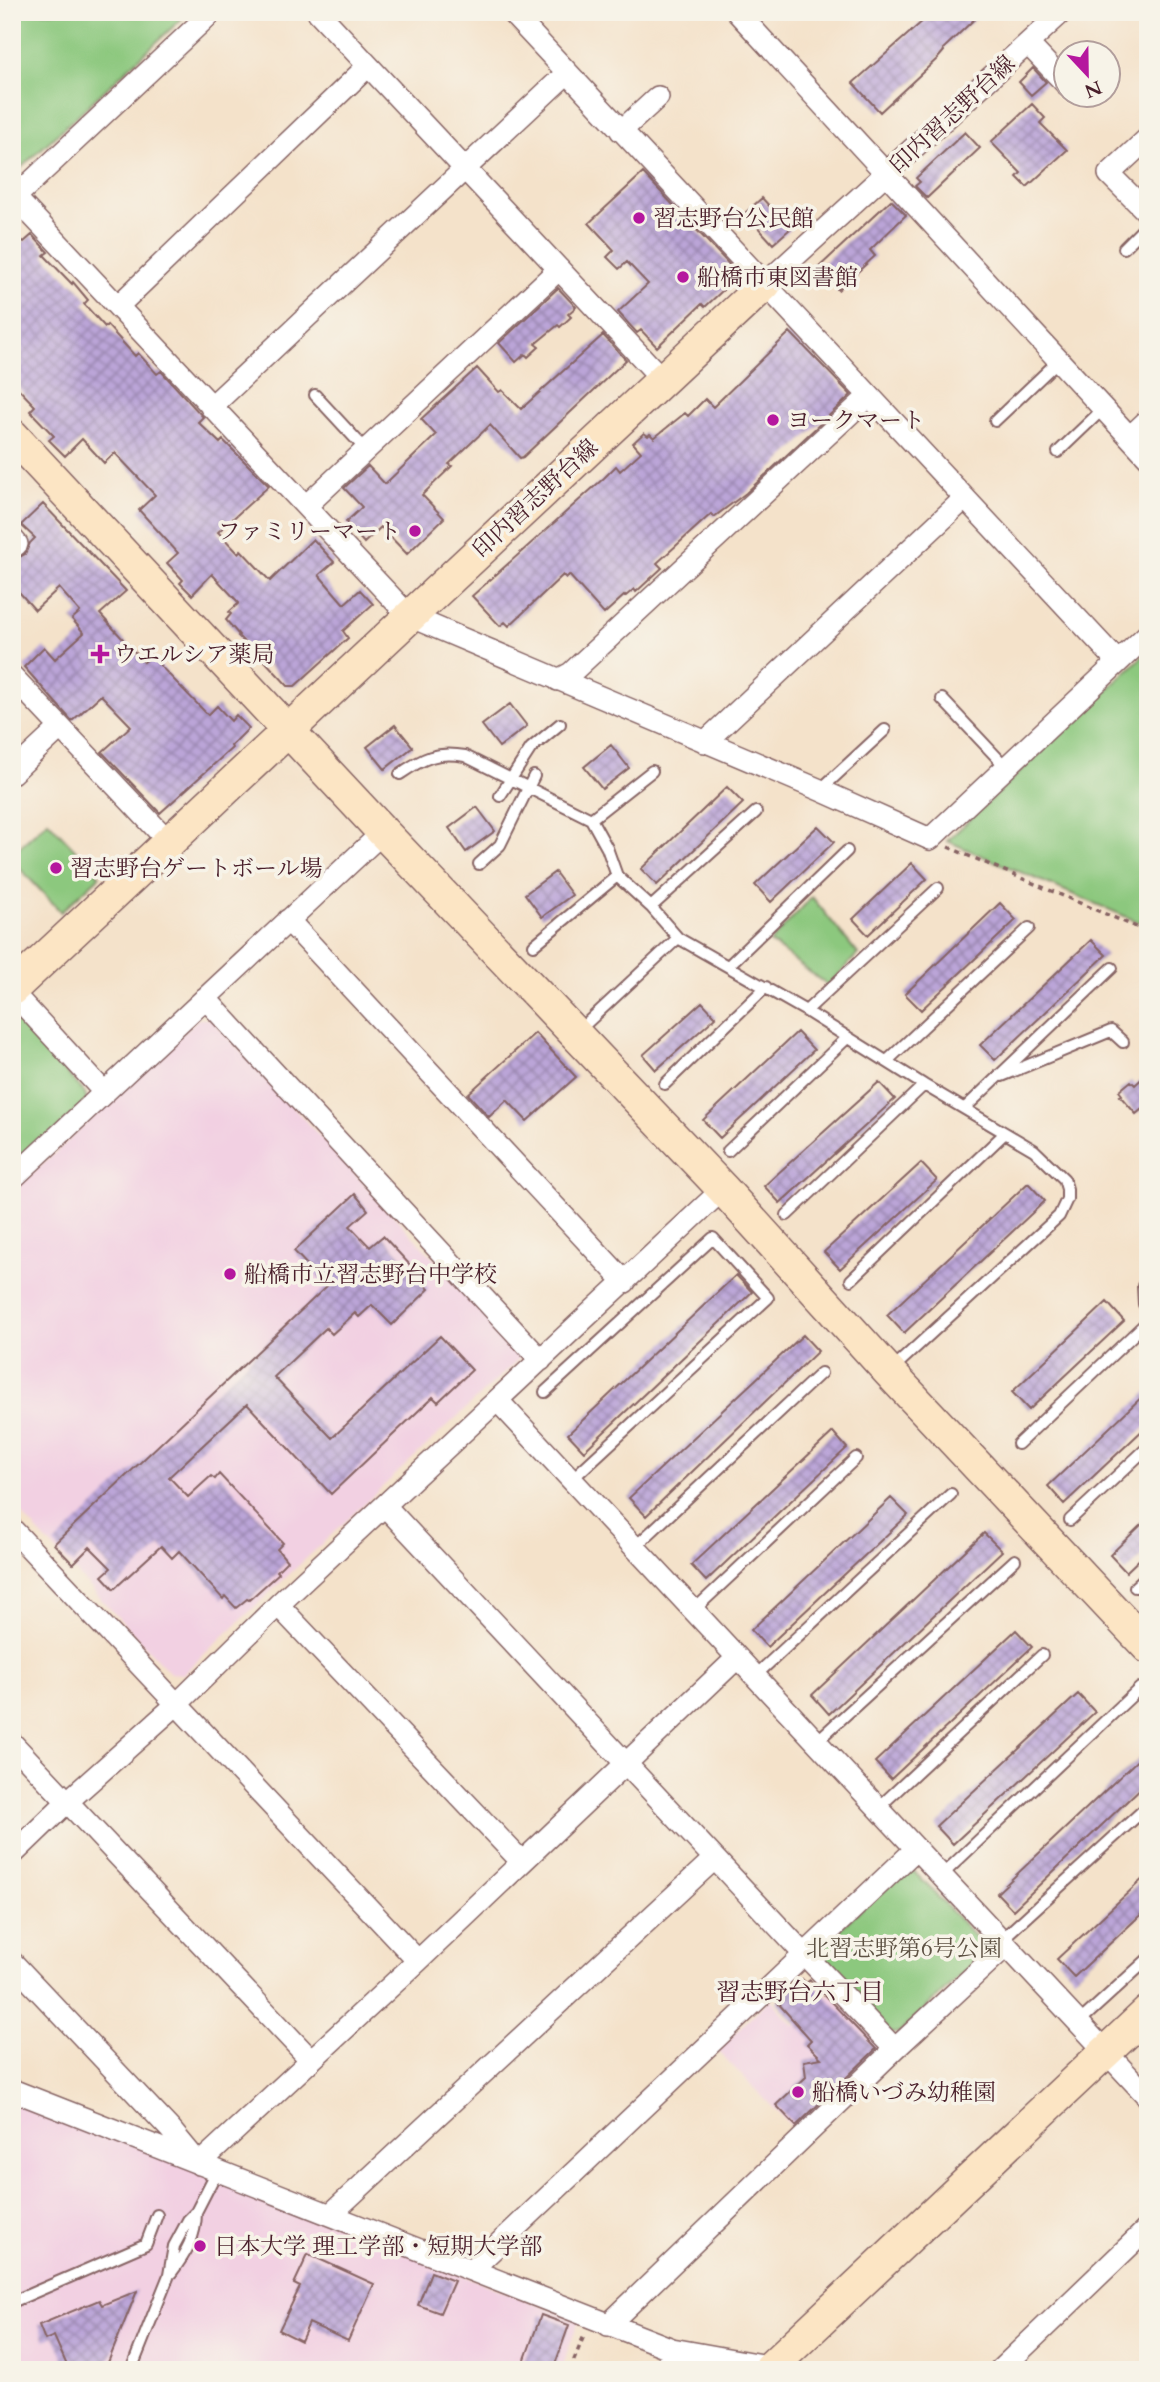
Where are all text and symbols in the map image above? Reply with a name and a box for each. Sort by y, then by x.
north arrow [1052,38,1122,108]
street label: 印内習志野台線 [883,48,1022,181]
text: N [1080,74,1106,104]
place label: 習志野台公民館 [653,203,814,234]
marker: 習志野台公民館 [631,210,647,226]
place label: 船橋市東図書館 [697,262,858,293]
marker: 船橋市東図書館 [675,269,691,285]
place label: ヨークマート [787,405,925,436]
marker: ヨークマート [765,412,781,428]
street label: 印内習志野台線 [466,432,605,565]
place label: ファミリーマート [217,516,401,547]
marker: ファミリーマート [407,523,423,539]
place label: ウエルシア薬局 [114,639,274,670]
marker: ウエルシア薬局 [92,646,108,662]
place label: 習志野台ゲートボール場 [70,853,323,884]
marker: 習志野台ゲートボール場 [48,860,64,876]
place label: 船橋市立習志野台中学校 [244,1259,497,1290]
marker: 船橋市立習志野台中学校 [222,1266,238,1282]
park label: 北習志野第6号公園 [806,1933,1002,1964]
district label: 習志野台六丁目 [716,1976,884,2009]
place label: 船橋いづみ幼稚園 [812,2077,996,2108]
marker: 船橋いづみ幼稚園 [790,2084,806,2100]
place label: 日本大学 理工学部・短期大学部 [214,2231,542,2262]
marker: 日本大学 理工学部・短期大学部 [192,2238,208,2254]

